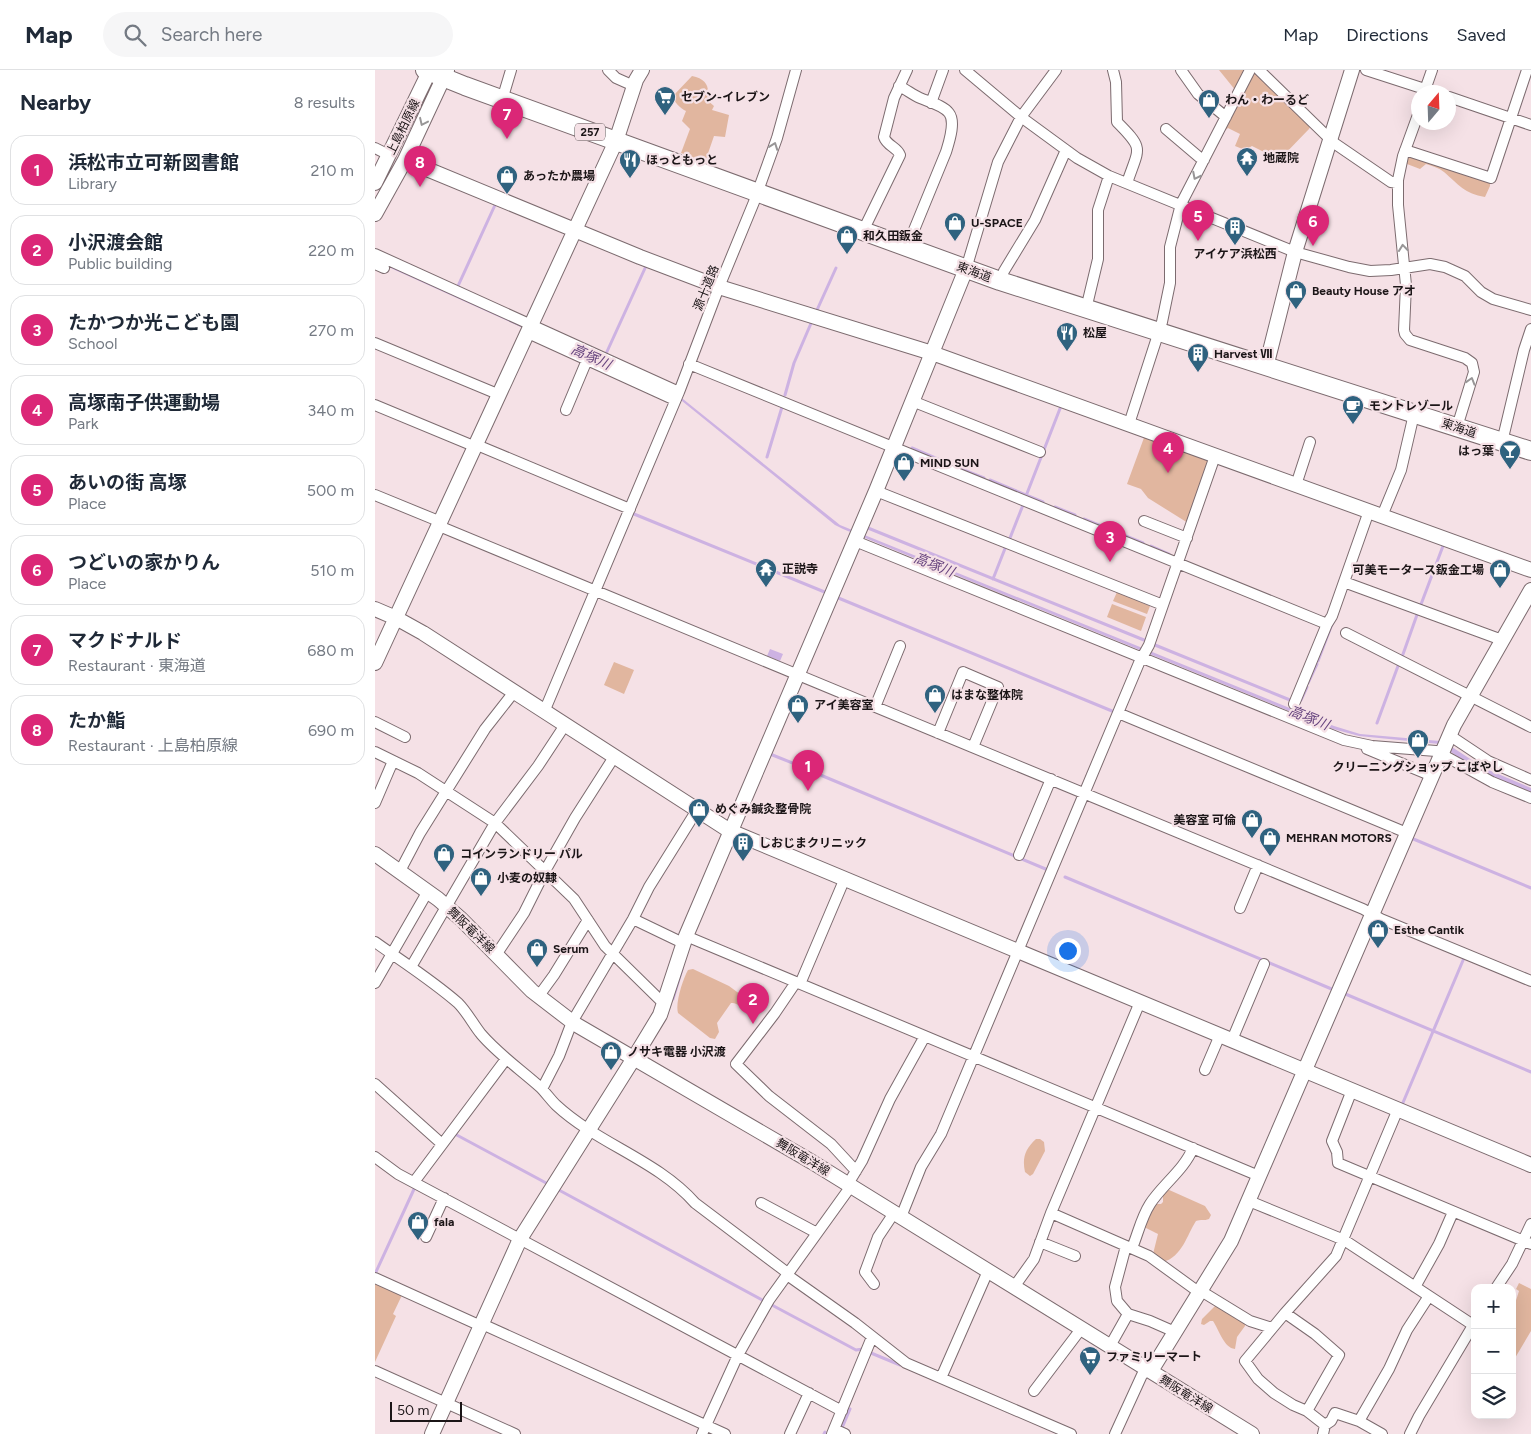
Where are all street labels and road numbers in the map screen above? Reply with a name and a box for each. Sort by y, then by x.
street label: 上島柏原線 [384,97,422,157]
road number: 257 [575,124,605,140]
street label: 東海道 [955,259,993,285]
street label: 源十道路 [691,263,721,313]
street label: 東海道 [1440,416,1478,440]
street label: 舞阪竜洋線 [445,904,497,956]
street label: 舞阪竜洋線 [774,1136,832,1178]
street label: 舞阪竜洋線 [1157,1372,1215,1416]

